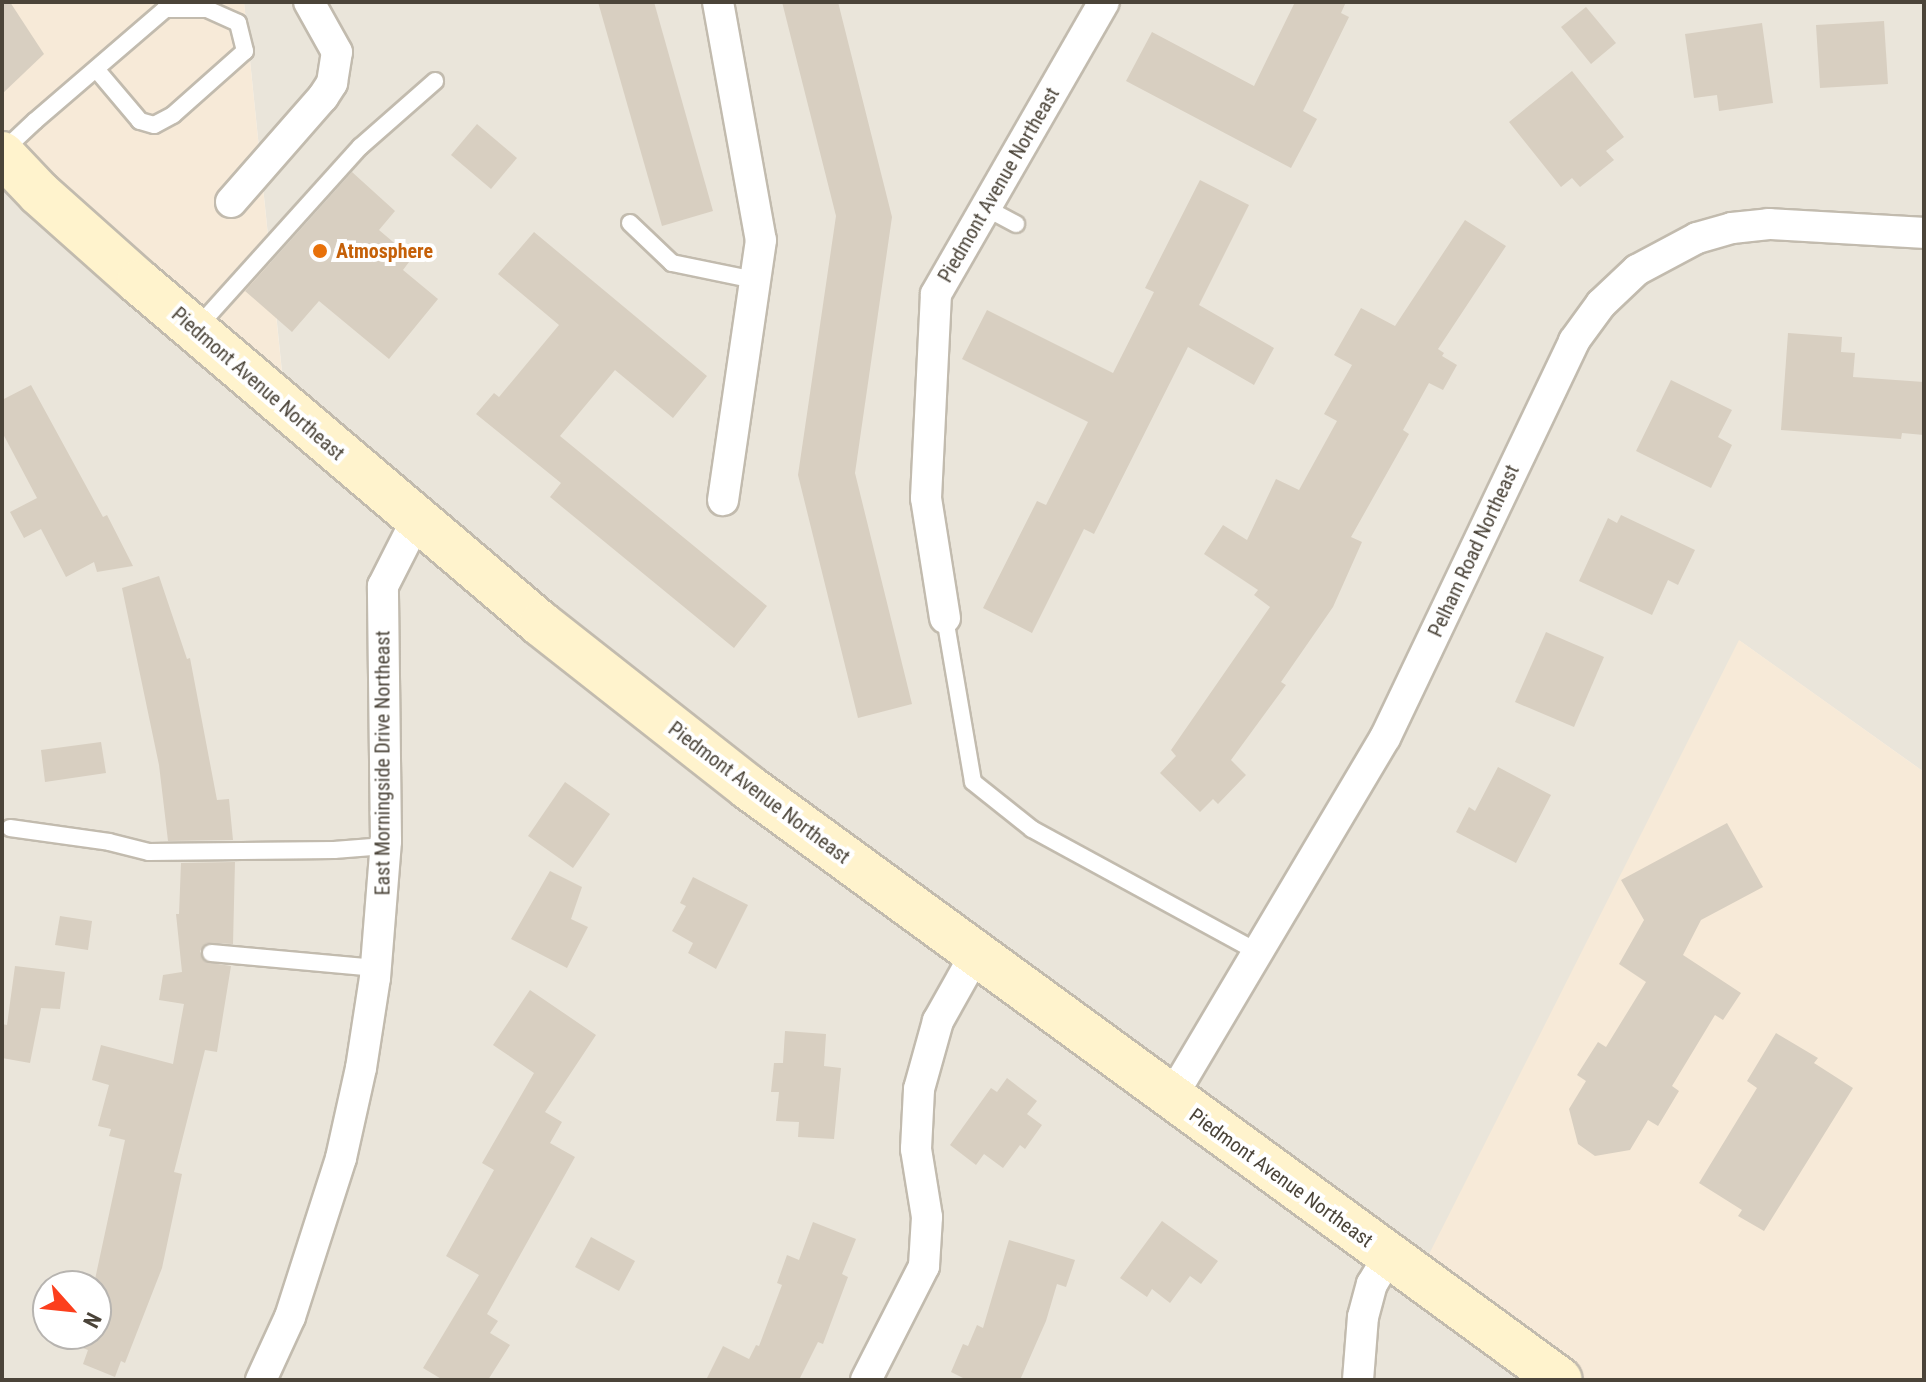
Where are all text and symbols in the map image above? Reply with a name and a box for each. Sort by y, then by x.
street label: Piedmont Avenue Northeast [933,83,1065,287]
place label: Atmosphere [336,239,433,263]
marker: Atmosphere [311,242,329,260]
street label: Piedmont Avenue Northeast [167,302,349,466]
street label: Pelham Road Northeast [1424,461,1524,641]
street label: East Morningside Drive Northeast [371,631,395,895]
street label: Piedmont Avenue Northeast [664,717,854,869]
street label: Piedmont Avenue Northeast [1185,1103,1377,1253]
north arrow [32,1270,112,1350]
text: N [78,1309,106,1332]

